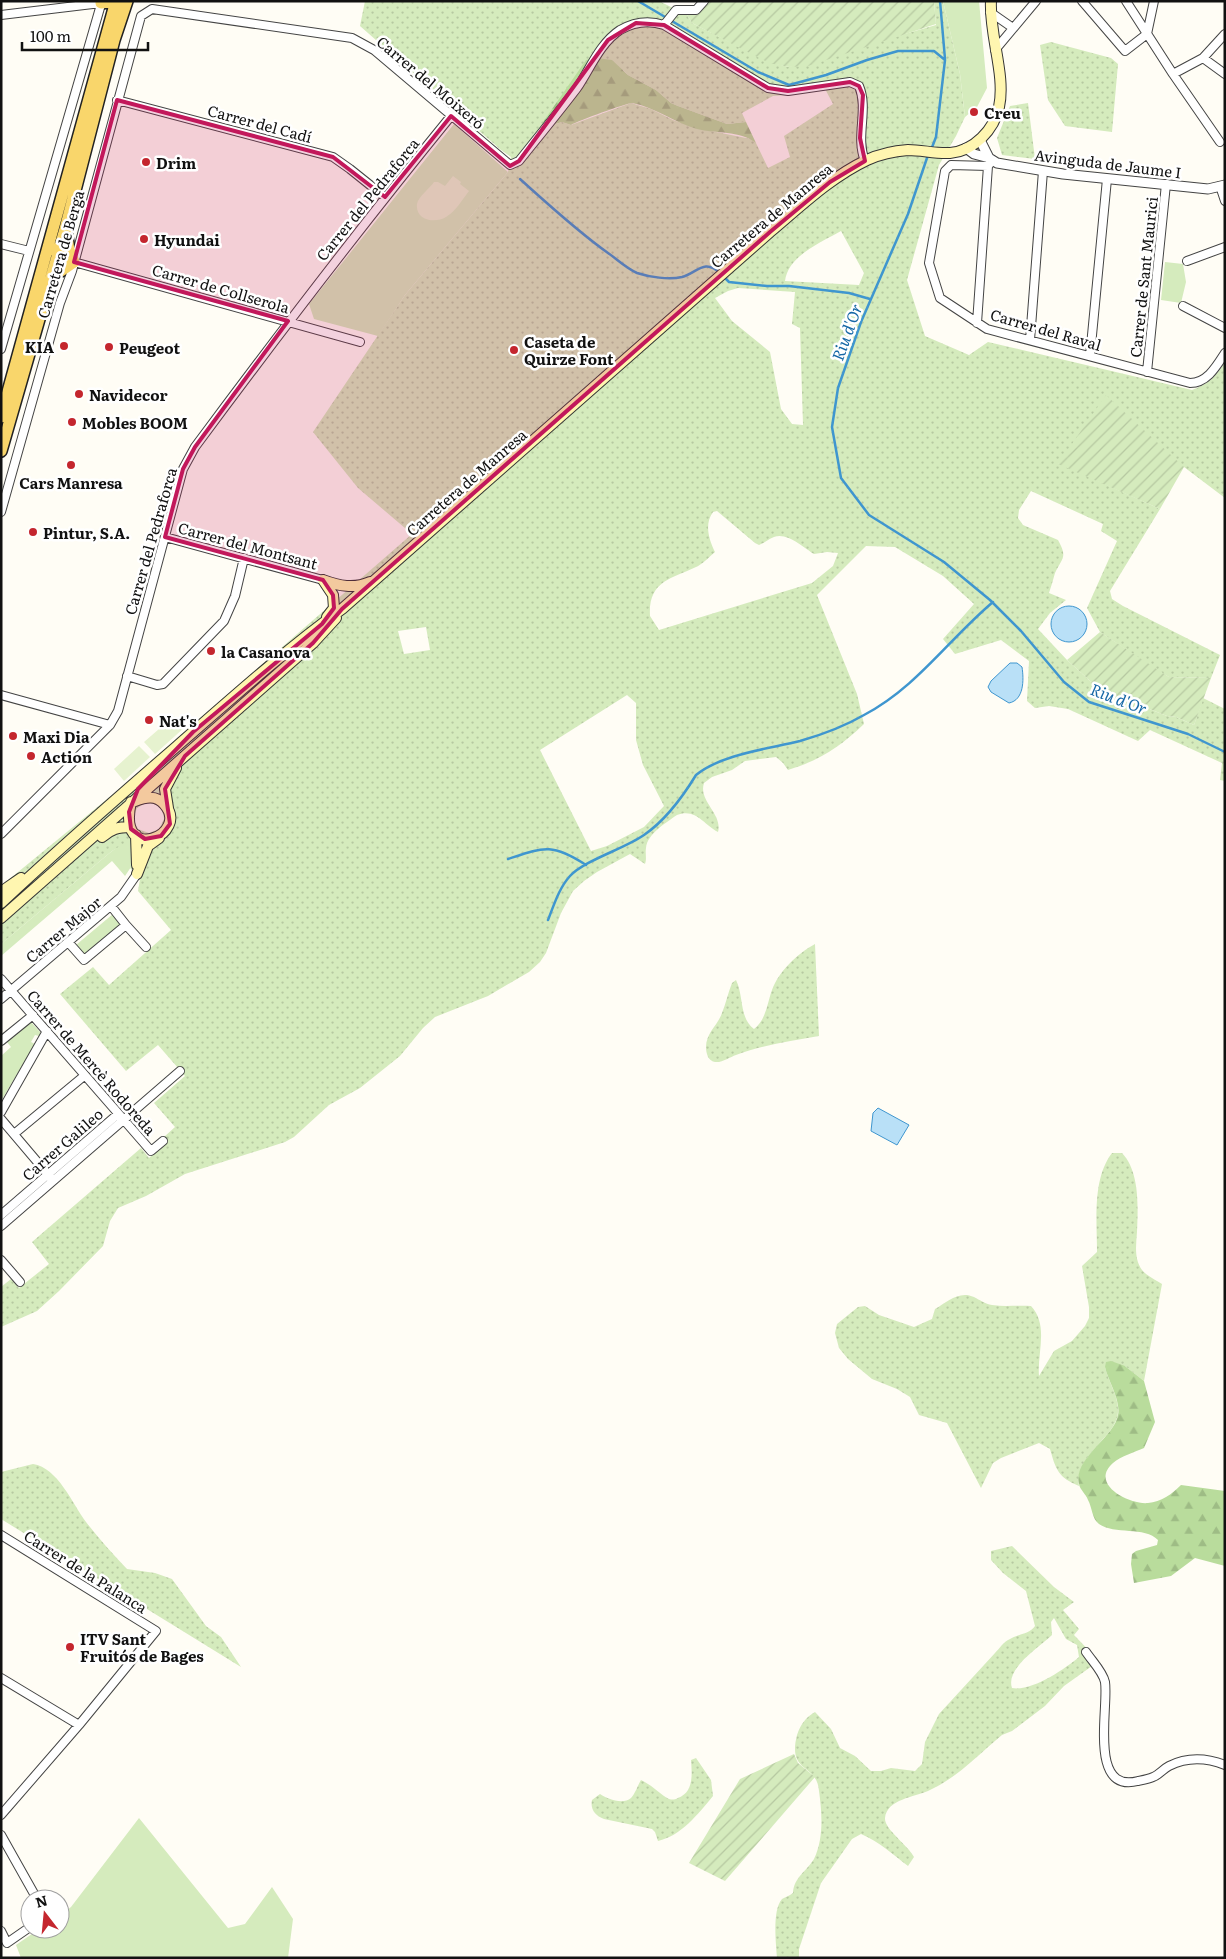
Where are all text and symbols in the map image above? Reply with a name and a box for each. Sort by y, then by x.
scale bar [22,20,149,52]
text: 100 m [30,24,71,47]
street label: Carrer del Moixeró [372,30,490,134]
street label: Carrer del Cadí [205,98,315,148]
place label: Creu [984,101,1021,124]
marker: Creu [968,106,980,118]
street label: Carrer del Pedraforca [310,132,425,266]
street label: Avinguda de Jaume I [1033,143,1183,183]
place label: Drim [156,151,196,174]
marker: Drim [140,156,152,168]
street label: Carretera de Manresa [705,156,838,273]
street label: Carretera de Berga [31,186,90,321]
street label: Carrer de Sant Maurici [1123,195,1163,359]
place label: Hyundai [154,228,220,251]
marker: Hyundai [138,233,150,245]
street label: Carrer de Collserola [150,257,293,319]
water label: Riu d'Or [825,300,867,364]
street label: Carrer del Raval [988,302,1104,356]
place label: Caseta de Quirze Font [524,330,614,370]
place label: KIA [25,335,55,358]
place label: Peugeot [119,336,180,359]
marker: KIA [58,340,70,352]
marker: Peugeot [103,341,115,353]
marker: Caseta de Quirze Font [508,344,520,356]
place label: Navidecor [89,383,168,406]
marker: Navidecor [73,388,85,400]
place label: Mobles BOOM [82,411,188,434]
marker: Mobles BOOM [66,416,78,428]
street label: Carretera de Manresa [401,422,532,541]
marker: Cars Manresa [65,459,77,471]
street label: Carrer del Pedraforca [118,464,182,618]
place label: Cars Manresa [19,471,123,494]
street label: Carrer del Montsant [176,515,320,575]
place label: Pintur, S.A. [43,521,130,544]
marker: Pintur, S.A. [27,526,39,538]
place label: la Casanova [221,640,311,663]
marker: la Casanova [205,645,217,657]
water label: Riu d'Or [1087,676,1151,720]
place label: Nat's [159,709,197,732]
marker: Nat's [143,714,155,726]
place label: Maxi Dia [23,725,90,748]
marker: Maxi Dia [7,730,19,742]
place label: Action [41,745,93,768]
marker: Action [25,750,37,762]
street label: Carrer Major [20,890,106,968]
street label: Carrer de Mercè Rodoreda [22,984,162,1141]
street label: Carrer Galileo [16,1102,108,1186]
street label: Carrer de la Palanca [20,1524,153,1619]
place label: ITV Sant Fruitós de Bages [80,1627,204,1667]
marker: ITV Sant Fruitós de Bages [64,1641,76,1653]
north arrow [20,1889,70,1939]
text: N [33,1889,50,1912]

